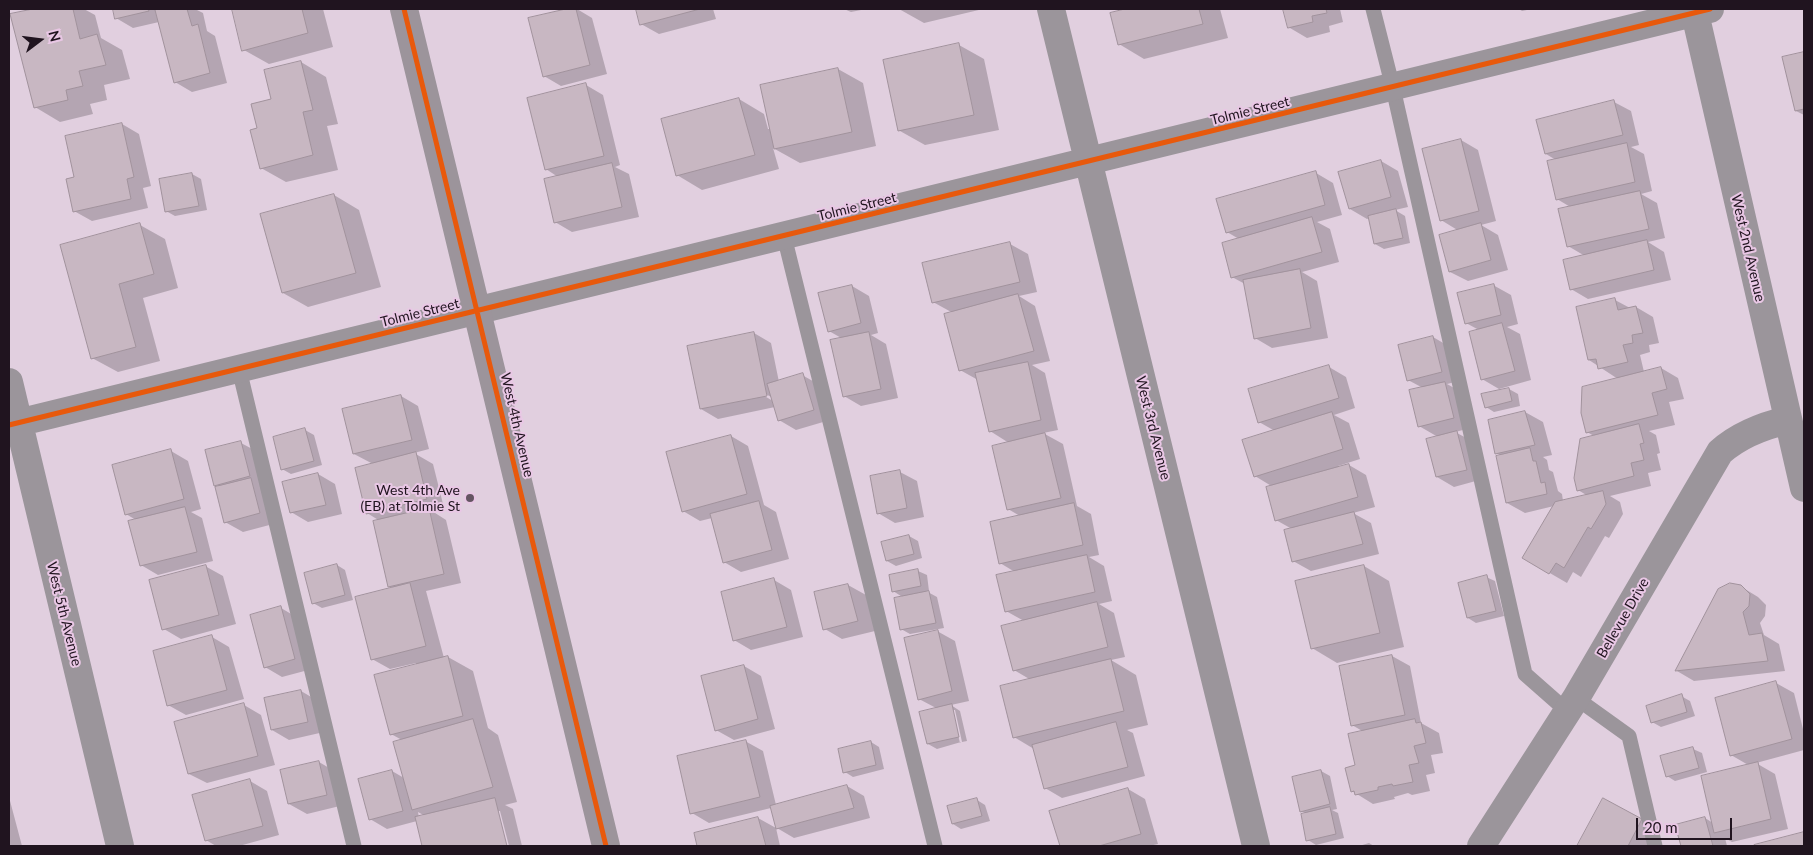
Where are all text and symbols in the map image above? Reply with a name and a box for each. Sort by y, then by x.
north arrow [15,15,65,65]
text: N [45,29,65,43]
street label: Tolmie Street [1209,93,1291,129]
street label: Tolmie Street [816,189,898,225]
street label: West 2nd Avenue [1728,193,1768,303]
street label: Tolmie Street [379,295,461,331]
street label: West 4th Avenue [497,371,537,479]
street label: West 3rd Avenue [1132,374,1174,482]
place label: West 4th Ave (EB) at Tolmie St [360,482,460,514]
marker: West 4th Ave (EB) at Tolmie St [464,492,476,504]
street label: West 5th Avenue [43,560,85,668]
street label: Bellevue Drive [1593,575,1653,661]
scale bar [1638,808,1734,840]
text: 20 m [1644,818,1678,836]

